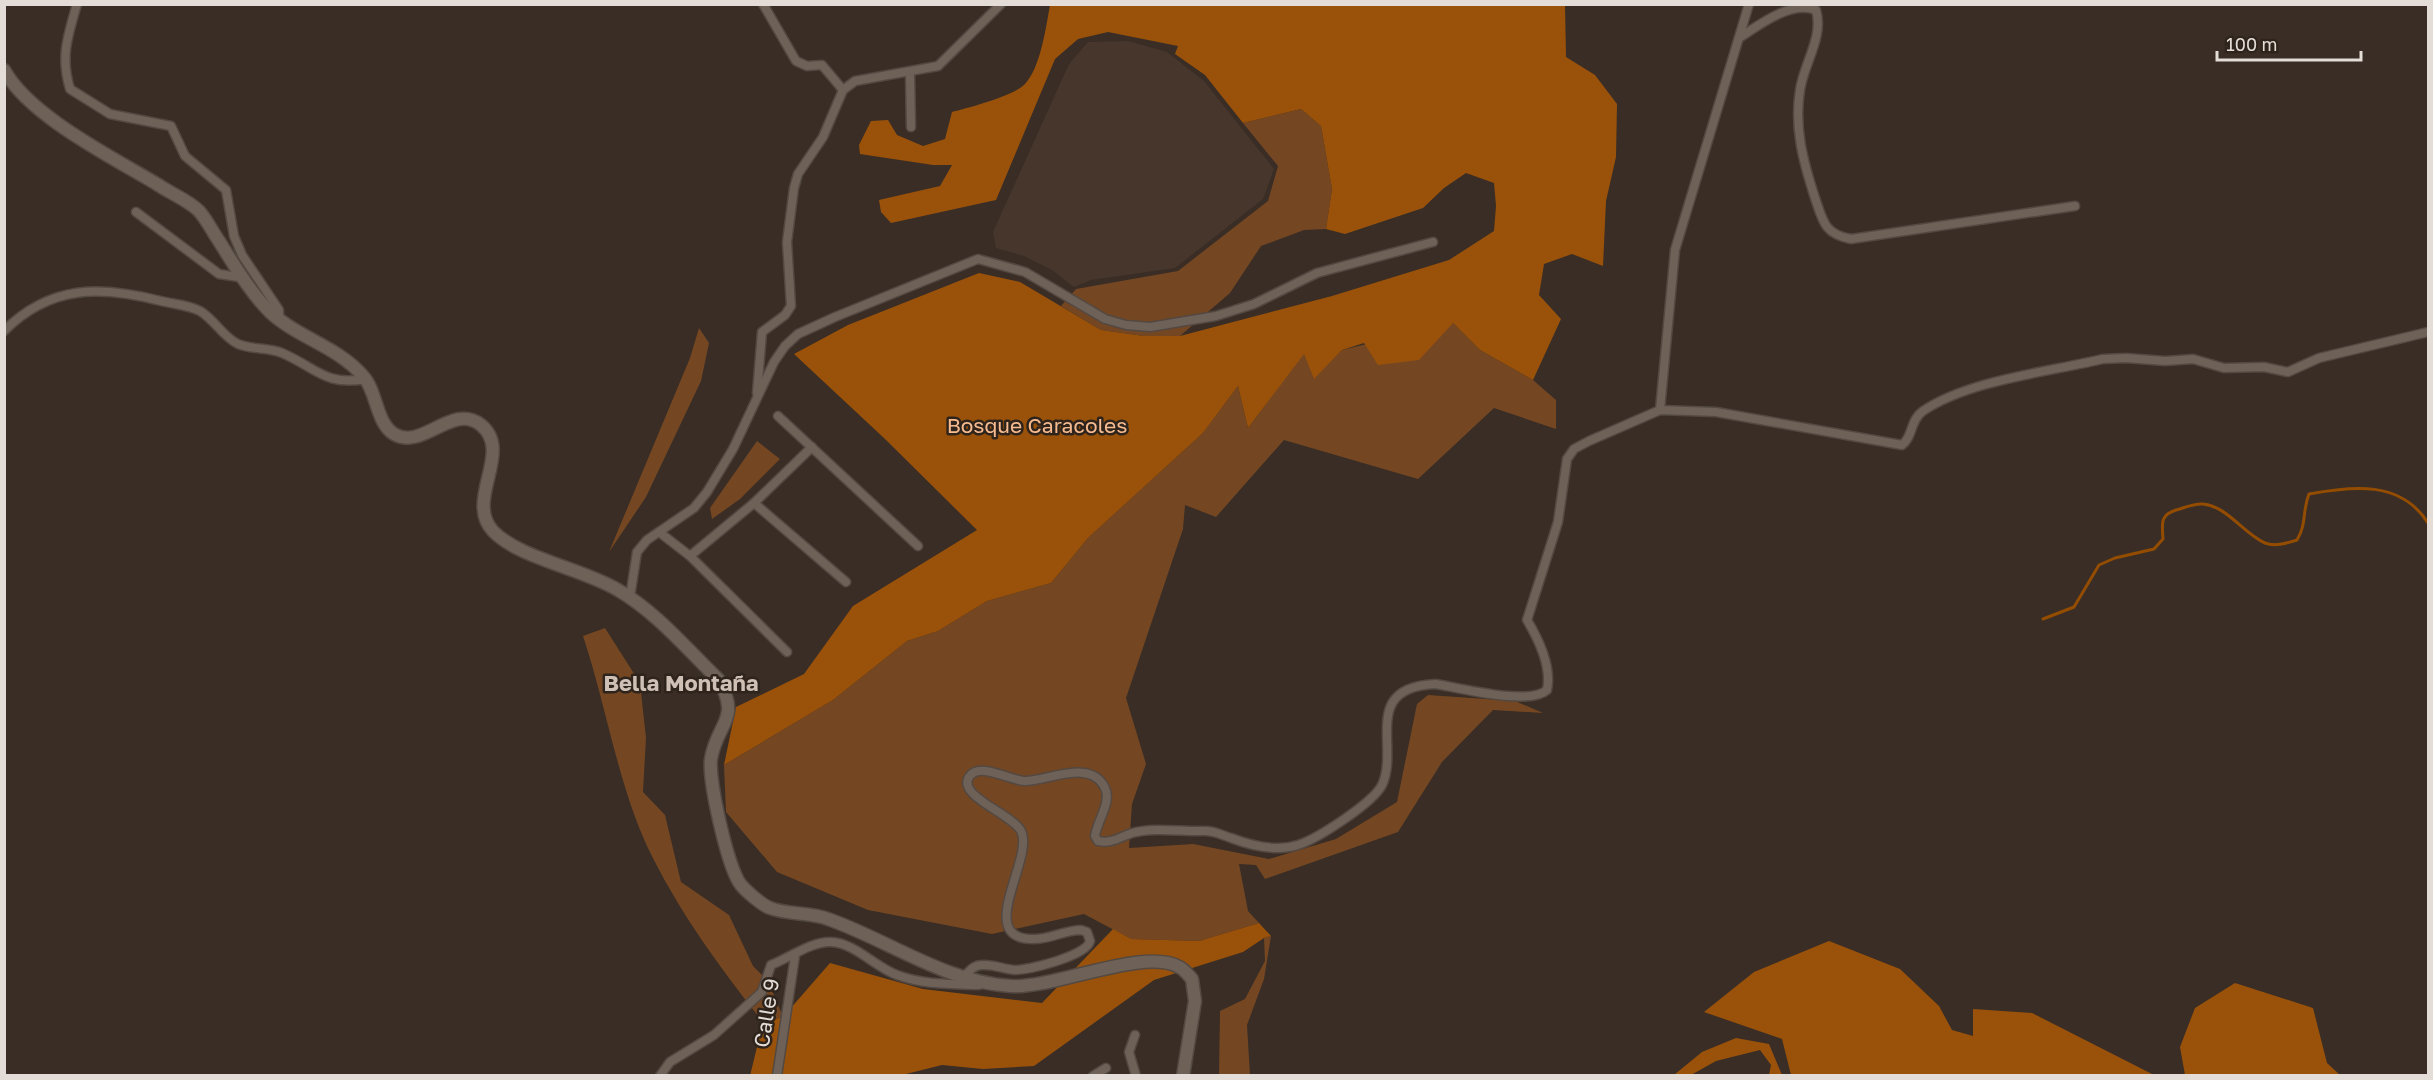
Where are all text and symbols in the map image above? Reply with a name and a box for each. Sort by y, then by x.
scale bar [2217,24,2361,62]
text: 100 m [2226,33,2277,55]
park label: Bosque Caracoles [947,412,1127,438]
district label: Bella Montaña [603,669,759,696]
street label: Calle 9 [748,976,784,1049]

